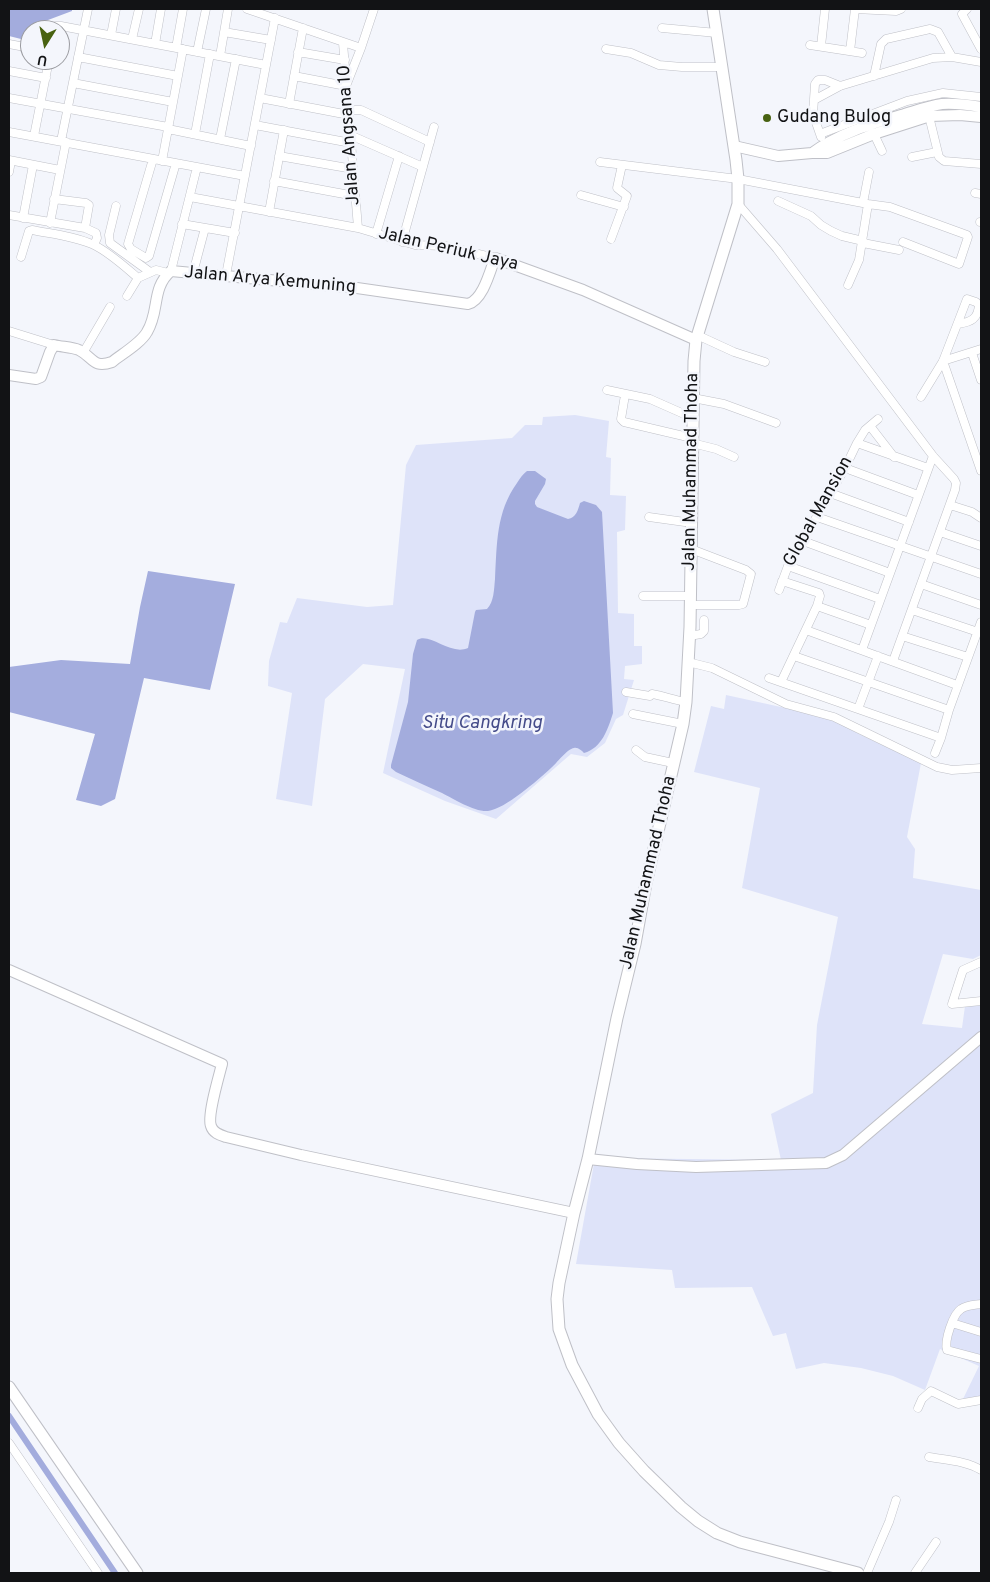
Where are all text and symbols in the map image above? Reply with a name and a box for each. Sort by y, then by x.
north arrow [20,20,70,70]
text: U [36,50,49,69]
street label: Jalan Angsana 10 [334,64,366,206]
place label: Gudang Bulog [777,107,891,129]
marker: Gudang Bulog [761,112,773,124]
street label: Jalan Periuk Jaya [376,223,520,277]
street label: Jalan Arya Kemuning [183,263,357,299]
street label: Jalan Muhammad Thoha [679,373,705,571]
street label: Global Mansion [780,453,858,571]
water label: Situ Cangkring [422,713,542,735]
street label: Jalan Muhammad Thoha [616,774,682,972]

